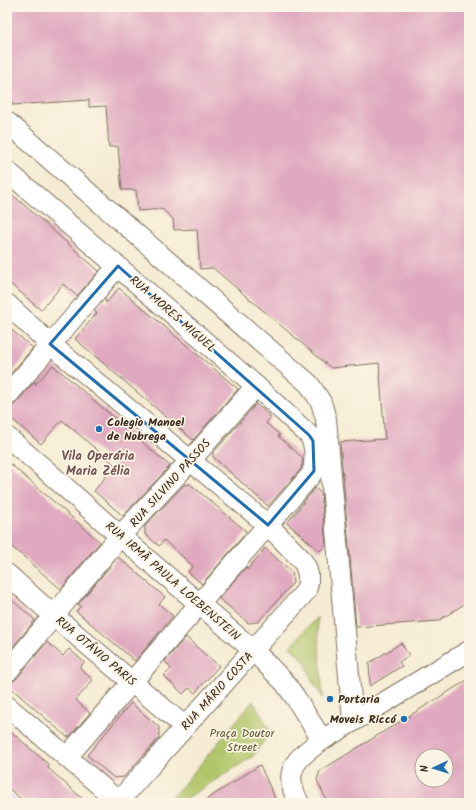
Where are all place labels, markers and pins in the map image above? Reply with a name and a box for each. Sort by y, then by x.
place label: Colegio Manoel de Nobrega [107,413,185,446]
marker: Colegio Manoel de Nobrega [94,424,104,434]
place label: Portaria [338,690,380,709]
marker: Portaria [325,694,335,704]
place label: Moveis Riccó [330,710,398,729]
marker: Moveis Riccó [399,714,409,724]

